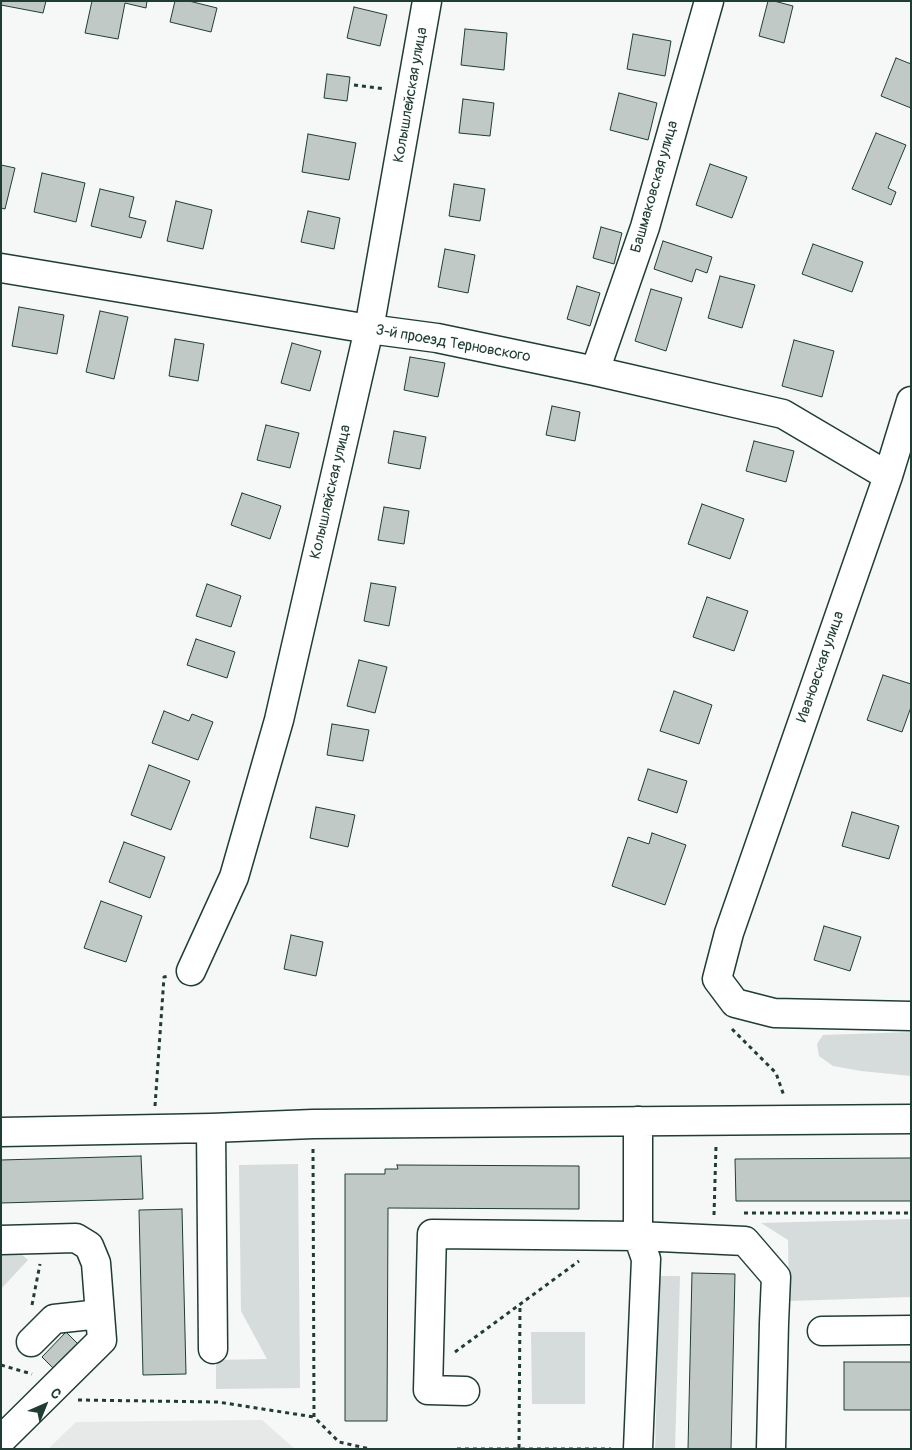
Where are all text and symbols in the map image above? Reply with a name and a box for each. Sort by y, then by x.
street label: Колышлейская улица [390,26,432,164]
street label: Башмаковская улица [628,119,682,255]
street label: 3-й проезд Терновского [374,321,532,367]
street label: Колышлейская улица [307,423,355,561]
street label: Ивановская улица [794,609,848,725]
north arrow [20,1380,70,1430]
text: С [47,1385,65,1403]

